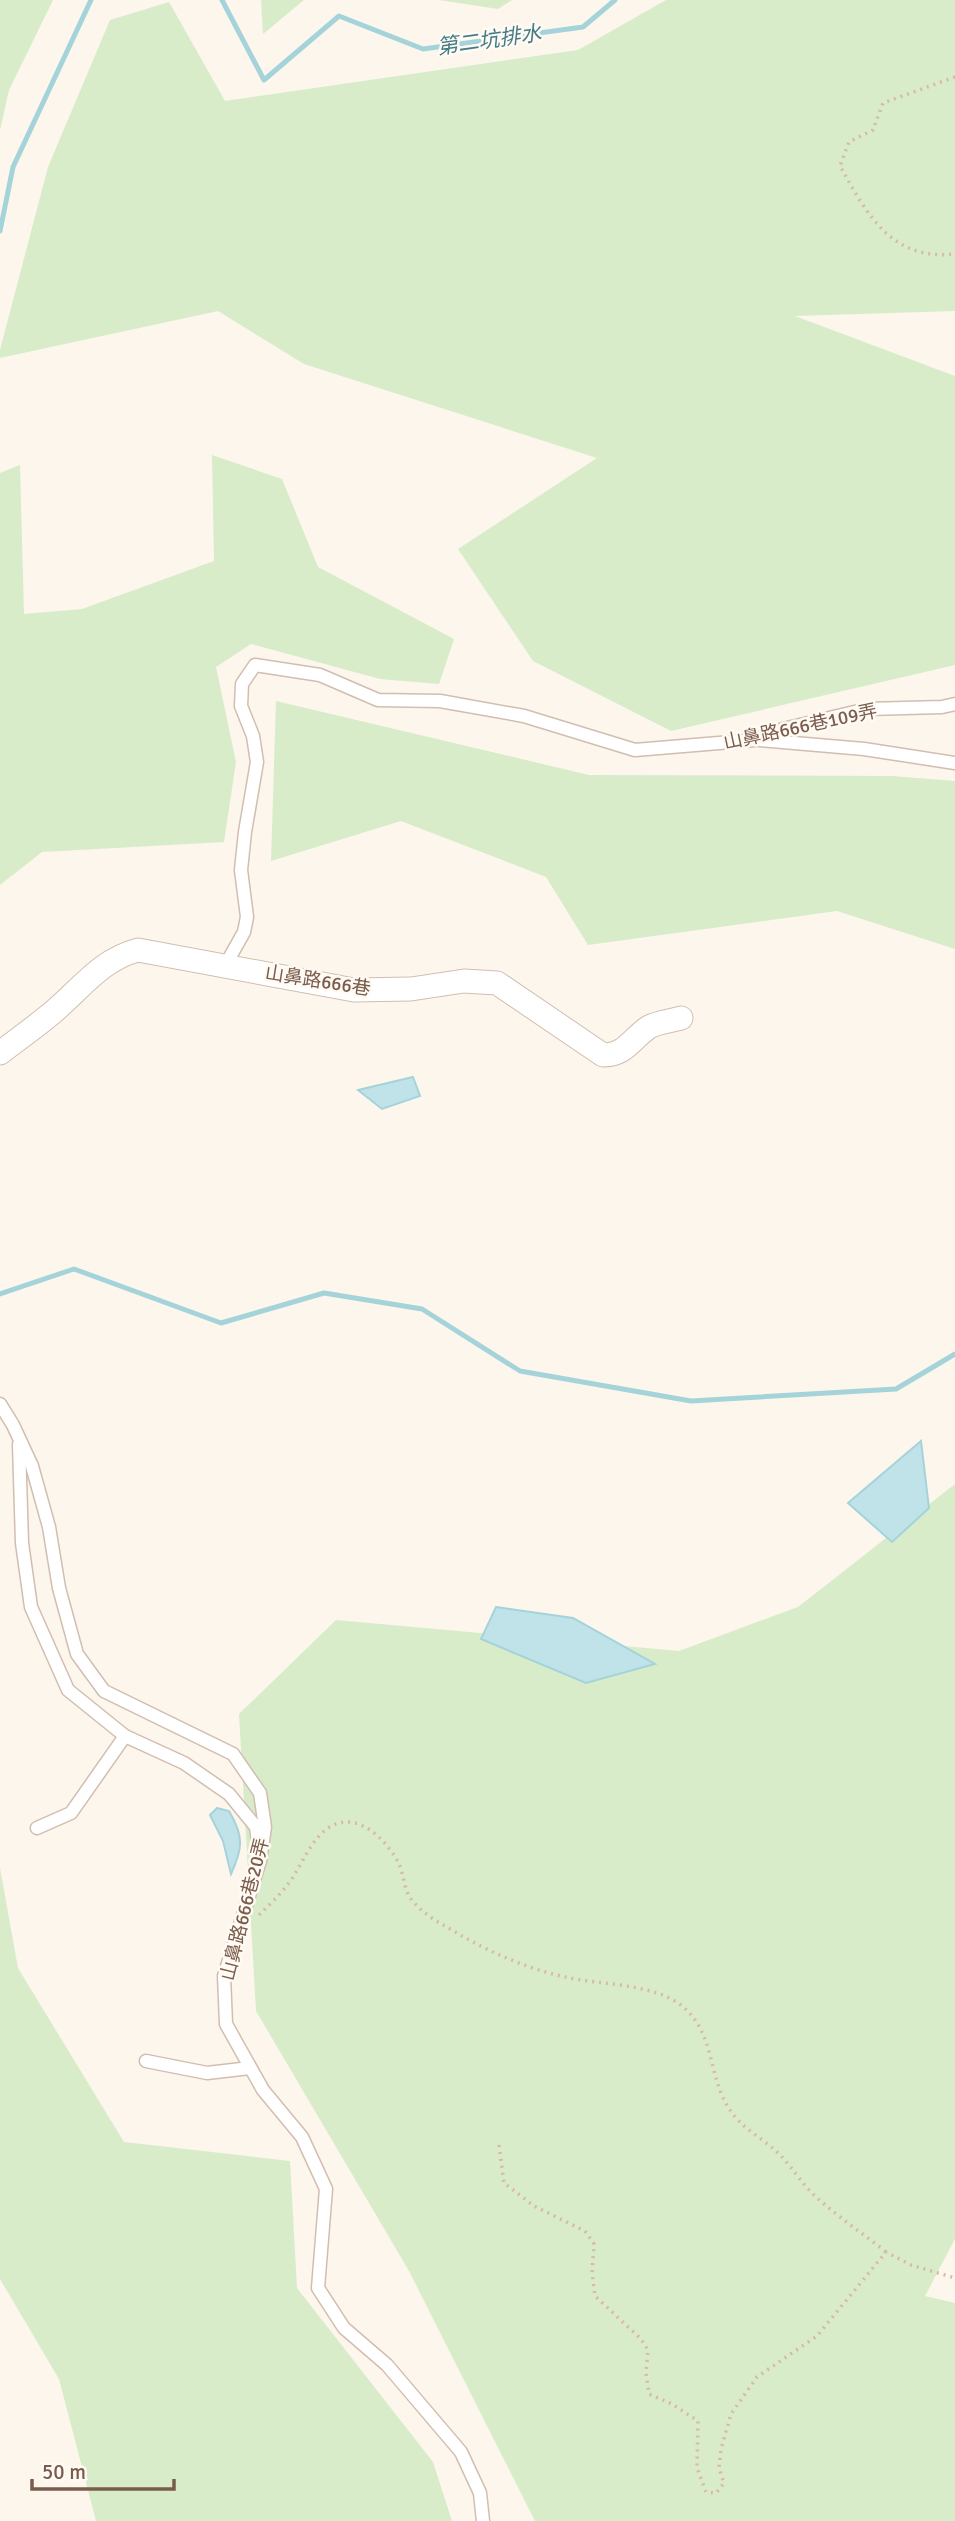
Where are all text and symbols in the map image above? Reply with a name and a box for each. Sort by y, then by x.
water label: 第二坑排水 [435,20,544,60]
street label: 山鼻路666巷109弄 [721,699,879,755]
street label: 山鼻路666巷 [263,961,372,1001]
street label: 山鼻路666巷20弄 [216,1835,274,1983]
scale bar [32,2448,173,2492]
text: 50 m [42,2459,86,2485]

